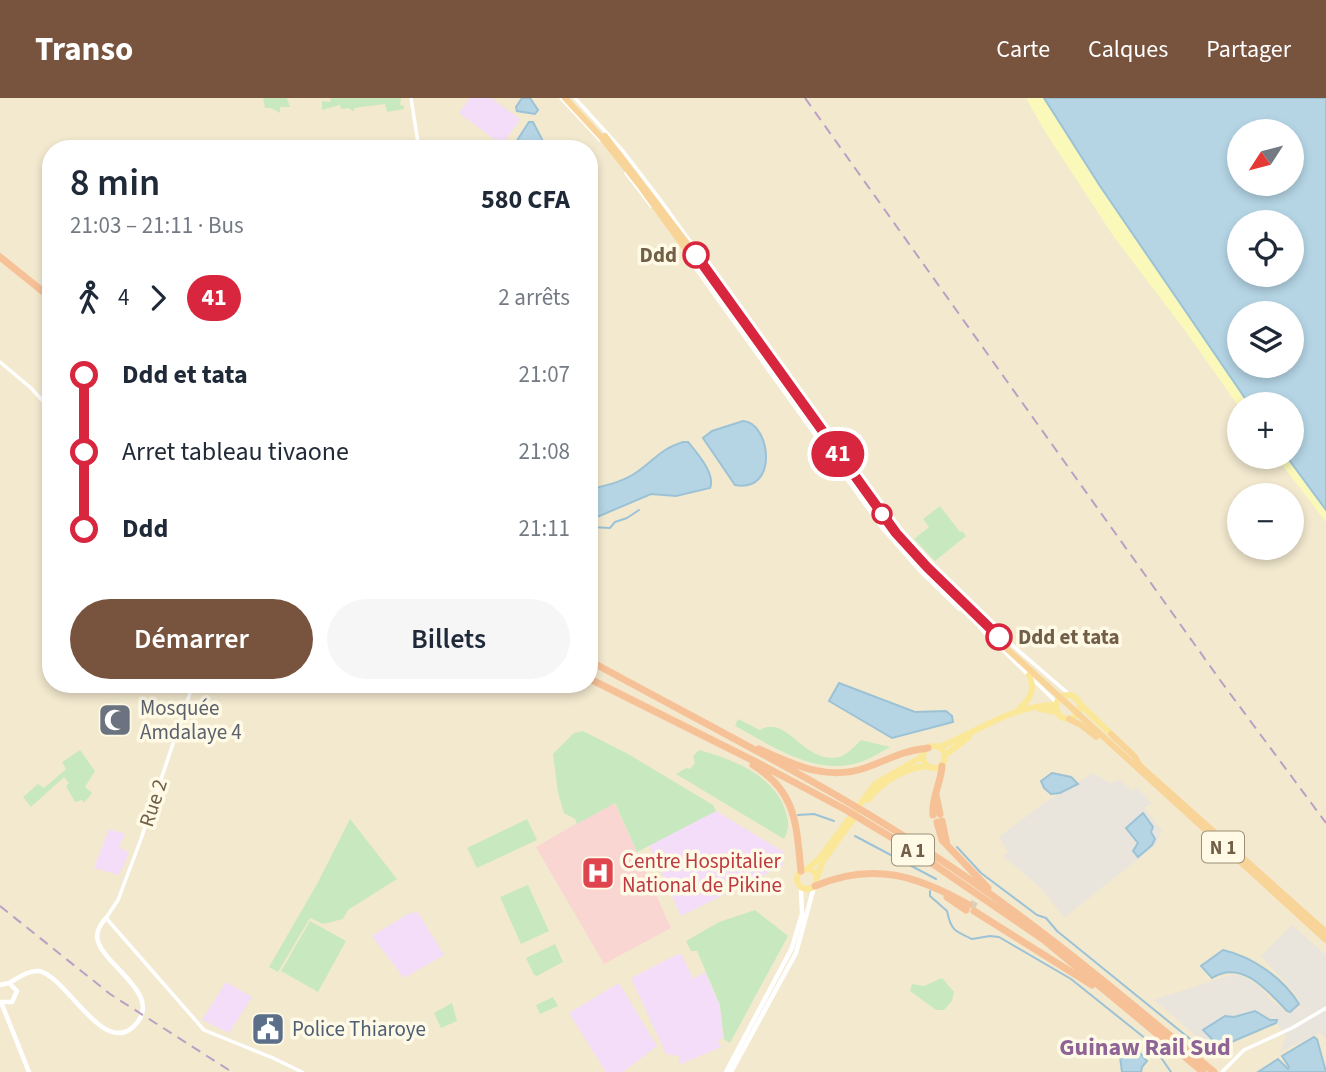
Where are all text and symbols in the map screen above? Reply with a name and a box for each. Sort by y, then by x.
text: Transo [35,26,133,73]
text: Carte [996,32,1050,67]
text: Calques [1088,32,1168,67]
text: Partager [1206,32,1291,67]
north arrow [1227,119,1304,196]
map controls [1227,119,1304,560]
text: 8 min [70,156,160,210]
text: 580 CFA [481,181,570,218]
text: 21:03 – 21:11 · Bus [70,209,244,242]
button: locate [1227,210,1304,287]
place label: Ddd [640,240,677,270]
marker: Ddd [683,242,709,268]
icon: walk [70,279,108,317]
icon: forward [139,279,177,317]
text: 41 [201,280,227,315]
text: 4 [118,281,129,314]
text: 2 arrêts [498,281,570,314]
button: layers [1227,301,1304,378]
text: Ddd et tata [122,356,248,393]
text: 21:07 [519,358,570,391]
button: + [1227,392,1304,469]
line badge: 41 [806,431,870,477]
text: Arret tableau tivaone [122,433,349,470]
text: 21:08 [519,435,570,468]
text: 41 [825,436,851,471]
button: − [1227,483,1304,560]
unlabelled marker [872,504,892,524]
text: Ddd [122,510,168,547]
text: 21:11 [519,512,570,545]
button: Démarrer [70,599,313,679]
button: Billets [327,599,570,679]
place label: Ddd et tata [1018,622,1120,652]
marker: Ddd et tata [986,624,1012,650]
place label: Mosquée Amdalaye 4 [140,693,242,747]
mosque icon: Mosquée Amdalaye 4 [96,701,134,739]
street label: Rue 2 [131,775,175,831]
road number: N 1 [1202,832,1244,862]
road number: A 1 [892,834,934,866]
place label: Centre Hospitalier National de Pikine [622,846,782,900]
hospital icon: Centre Hospitalier National de Pikine [579,854,617,892]
public building icon: Police Thiaroye [249,1010,287,1048]
place label: Police Thiaroye [292,1014,426,1044]
district label: Guinaw Rail Sud [1059,1030,1231,1065]

